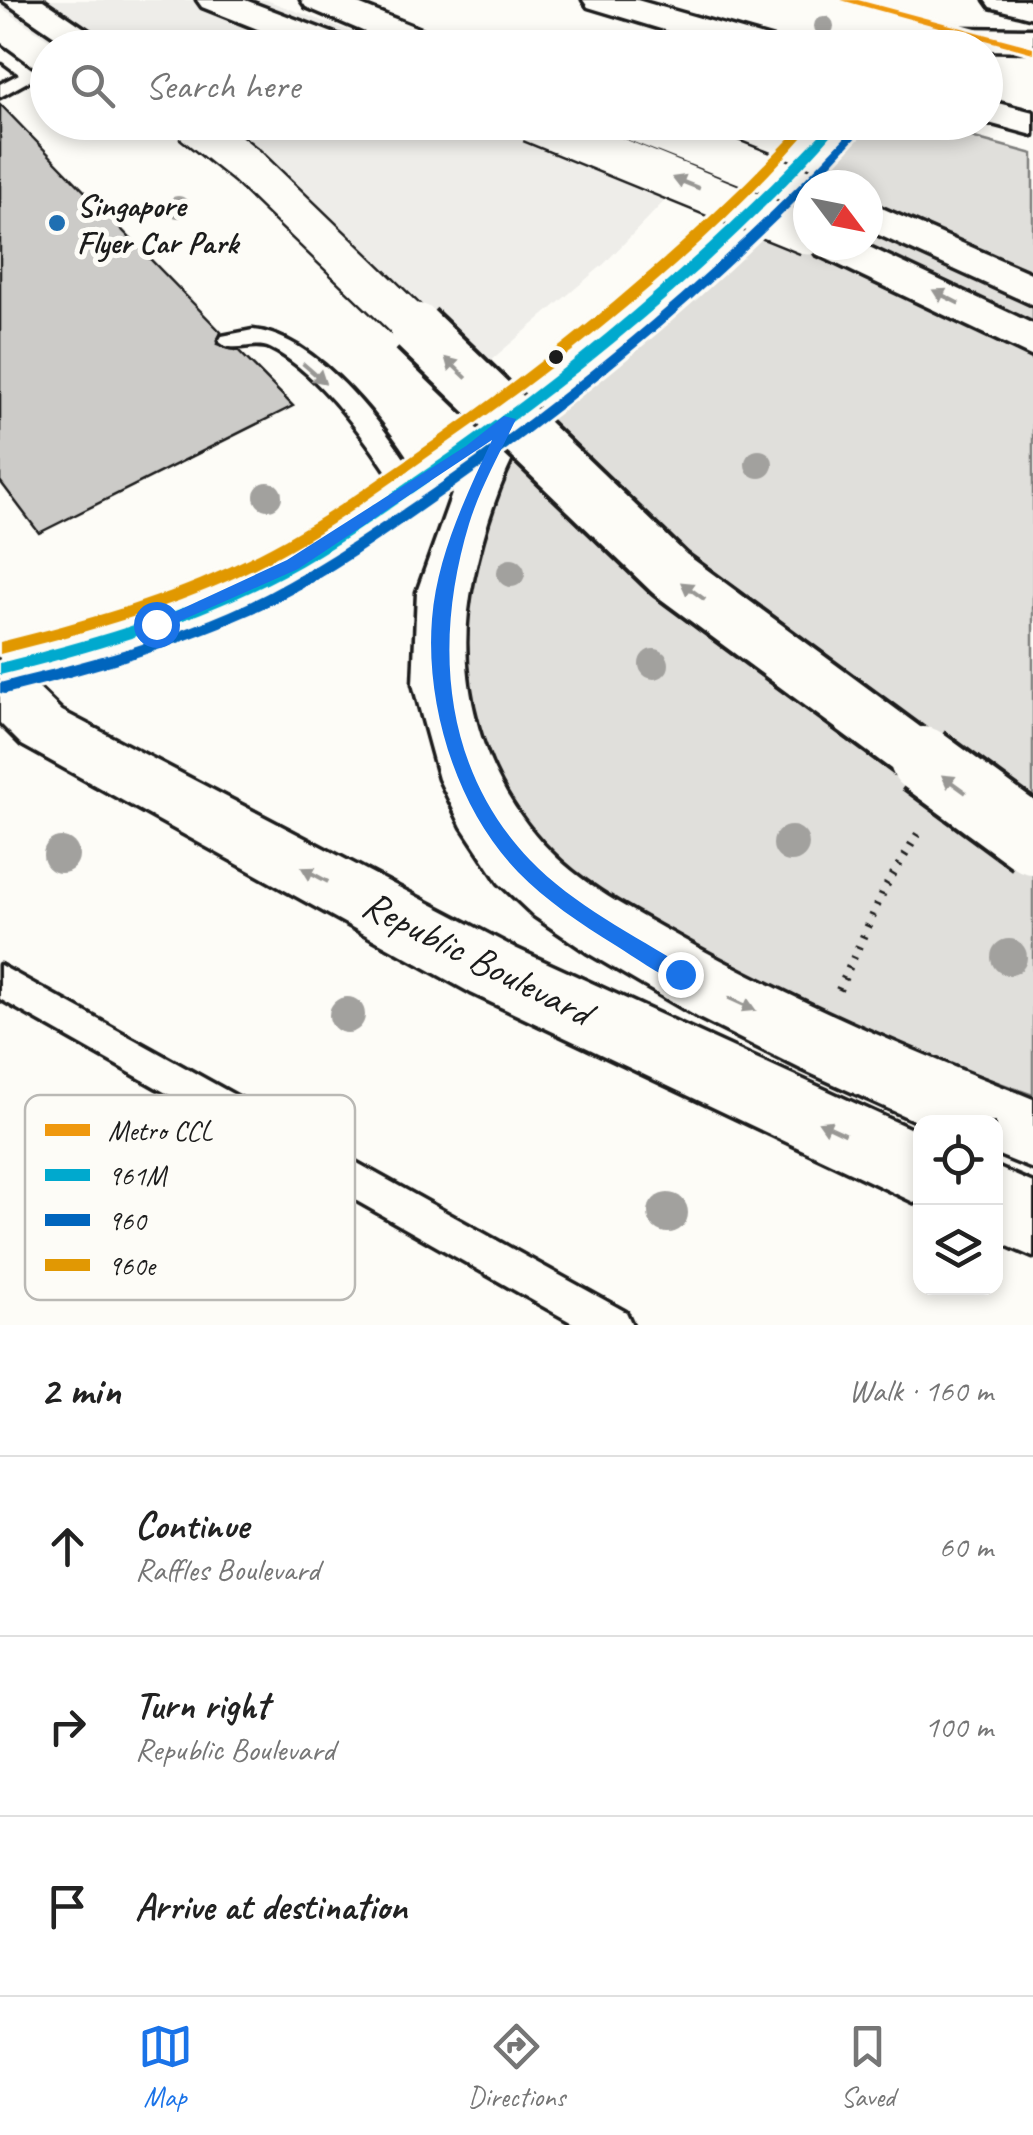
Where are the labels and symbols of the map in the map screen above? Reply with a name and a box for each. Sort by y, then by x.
north arrow [793,170,883,260]
one-way arrow [671,175,701,191]
place label: Singapore Flyer Car Park [77,185,241,263]
marker: Singapore Flyer Car Park [46,212,68,234]
one-way arrow [932,289,961,306]
unlabelled marker [546,347,566,367]
one-way arrow [445,357,469,381]
one-way arrow [302,362,327,383]
one-way arrow [680,581,706,601]
route start [134,602,180,648]
one-way arrow [941,774,968,794]
one-way arrow [301,867,330,884]
street label: Republic Boulevard [354,879,605,1040]
route end [658,952,704,998]
one-way arrow [728,995,757,1012]
legend [25,1095,355,1300]
text: Metro CCL [108,1113,213,1148]
one-way arrow [817,1119,846,1136]
text: 961M [108,1158,169,1193]
text: 960 [108,1203,148,1238]
text: 960e [108,1248,157,1283]

